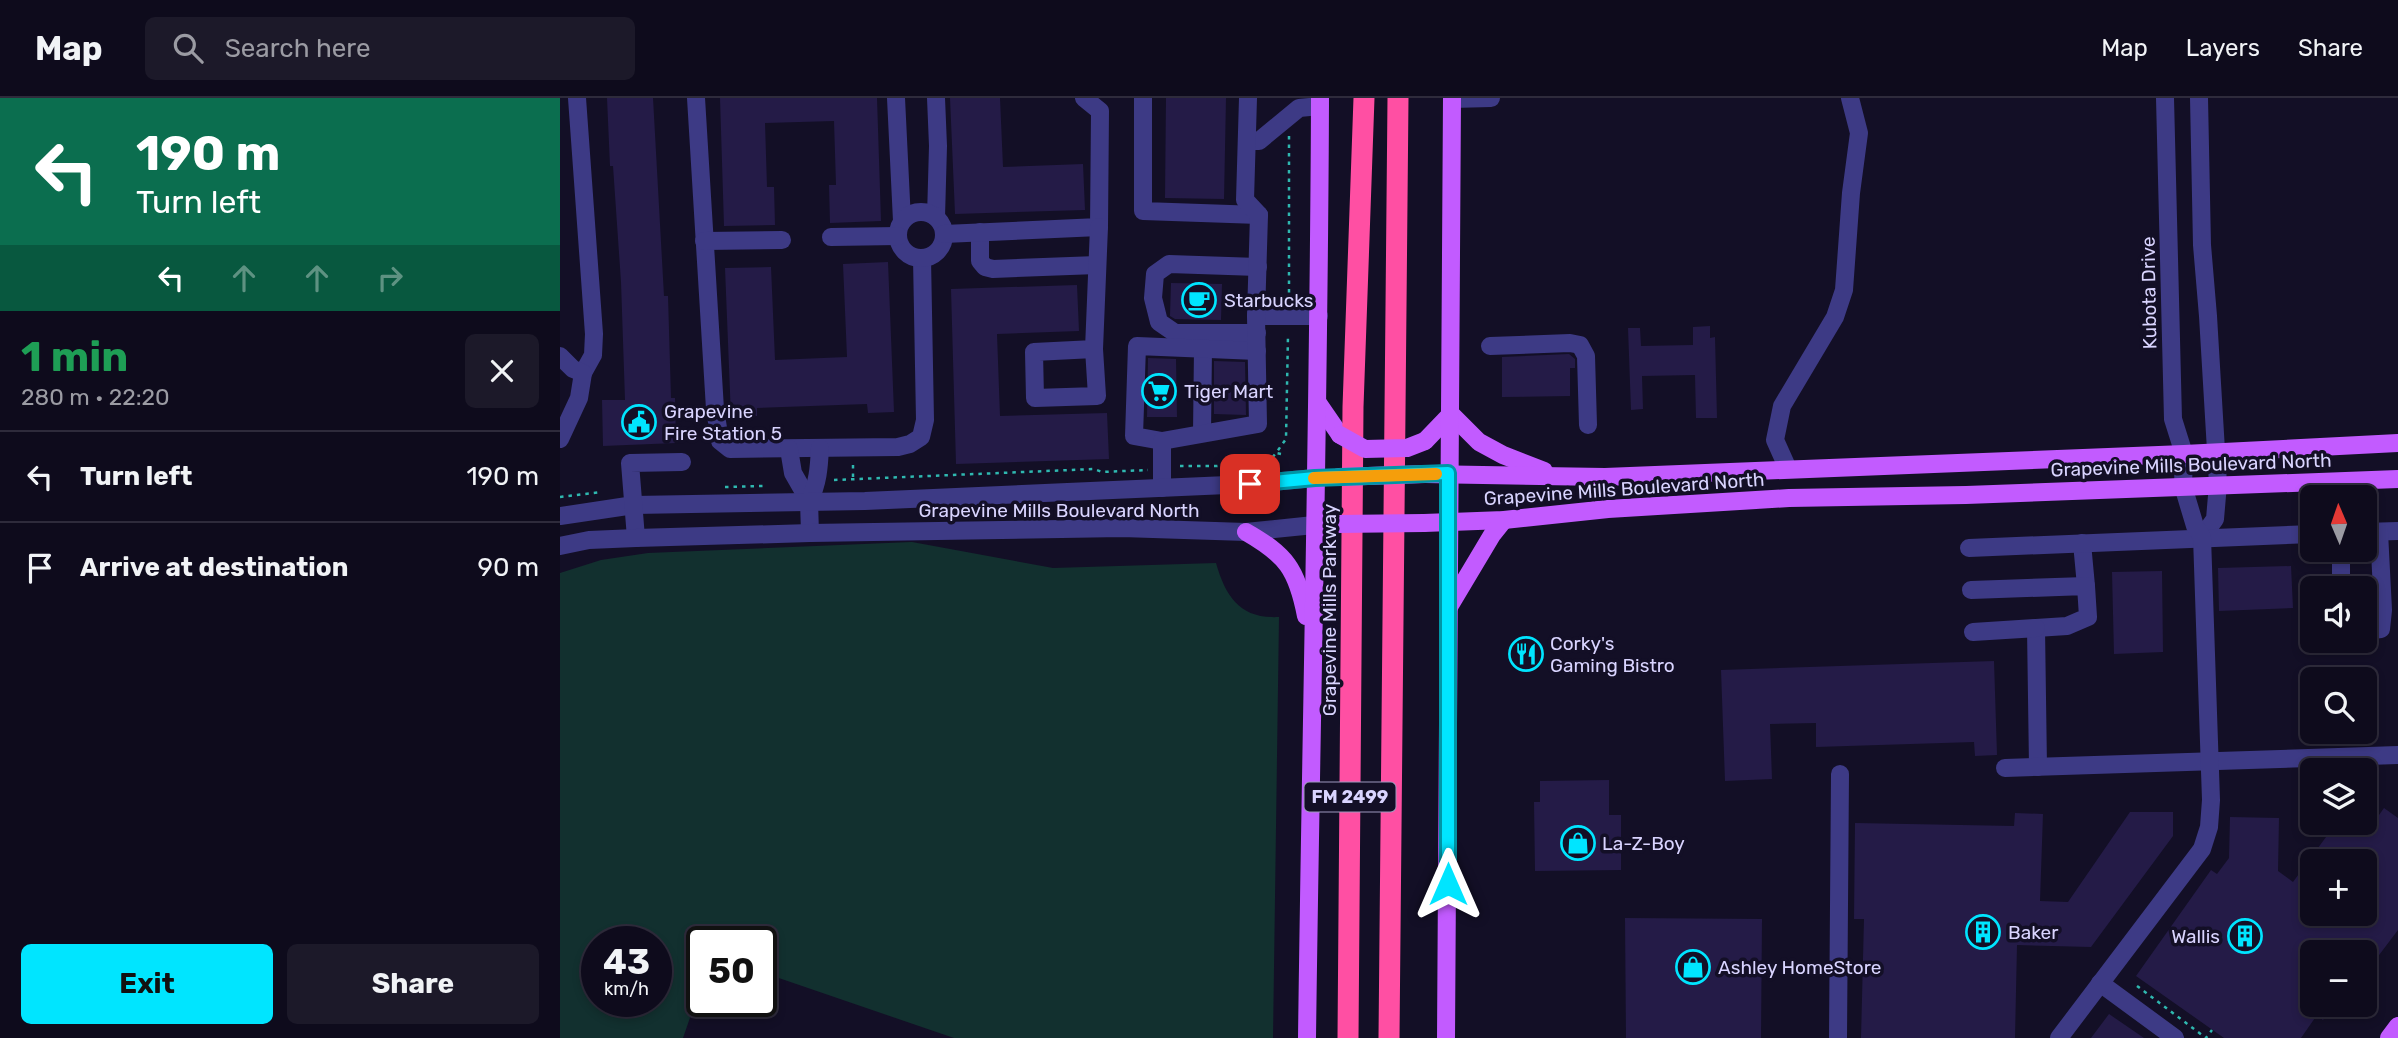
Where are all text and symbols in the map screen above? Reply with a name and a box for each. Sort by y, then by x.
search box [145,17,635,80]
text: Map [35,29,103,68]
icon: search [169,29,207,67]
text: Search here [225,33,370,64]
text: Map [2101,34,2148,62]
text: Layers [2186,34,2260,62]
text: Share [2298,34,2363,62]
text: 190 m [136,124,280,182]
icon: left [21,126,112,217]
text: Turn left [136,183,261,221]
street label: Kubota Drive [2137,236,2161,350]
icon: left [152,259,190,297]
icon: ahead [225,259,263,297]
icon: ahead [298,259,336,297]
icon: right [371,259,409,297]
cafe icon: Starbucks [1180,281,1218,319]
place label: Starbucks [1224,289,1314,312]
text: 1 min [21,332,128,382]
button: close [465,334,539,408]
supermarket icon: Tiger Mart [1140,372,1178,410]
place label: Tiger Mart [1184,380,1274,403]
text: 280 m · 22:20 [21,383,170,411]
place label: Grapevine Fire Station 5 [664,400,782,445]
public building icon: Grapevine Fire Station 5 [620,403,658,441]
street label: Grapevine Mills Boulevard North [2050,449,2332,481]
pin [1220,454,1280,514]
icon: left [21,458,59,496]
text: Turn left [80,461,192,492]
text: 190 m [466,461,539,492]
icon: arrive [1231,465,1269,503]
street label: Grapevine Mills Boulevard North [1483,468,1765,510]
north arrow [2300,485,2376,562]
map controls [2300,485,2377,1017]
street label: Grapevine Mills Boulevard North [918,499,1200,522]
street label: Grapevine Mills Parkway [1318,504,1341,716]
icon: arrive [21,549,59,587]
text: Arrive at destination [80,552,348,583]
text: 90 m [478,552,539,583]
button: sound [2300,576,2377,653]
place label: Corky's Gaming Bistro [1550,632,1675,677]
restaurant icon: Corky's Gaming Bistro [1507,635,1545,673]
button: search [2300,667,2377,744]
button: layers [2300,758,2377,835]
road number: FM 2499 [1304,782,1396,812]
shop icon: La-Z-Boy [1559,824,1597,862]
place label: La-Z-Boy [1602,832,1685,855]
position arrow [1411,847,1485,921]
button: + [2300,849,2377,926]
building icon: Baker [1964,913,2002,951]
building icon: Wallis [2226,917,2264,955]
place label: Baker [2008,921,2059,944]
place label: Wallis [2171,925,2220,948]
speed limit sign: 50 [686,926,777,1017]
button: − [2300,940,2377,1017]
text: 43 [603,941,650,983]
button: Exit [21,944,273,1024]
button: Share [287,944,539,1024]
shop icon: Ashley HomeStore [1674,948,1712,986]
place label: Ashley HomeStore [1718,956,1881,979]
text: km/h [604,978,649,1000]

